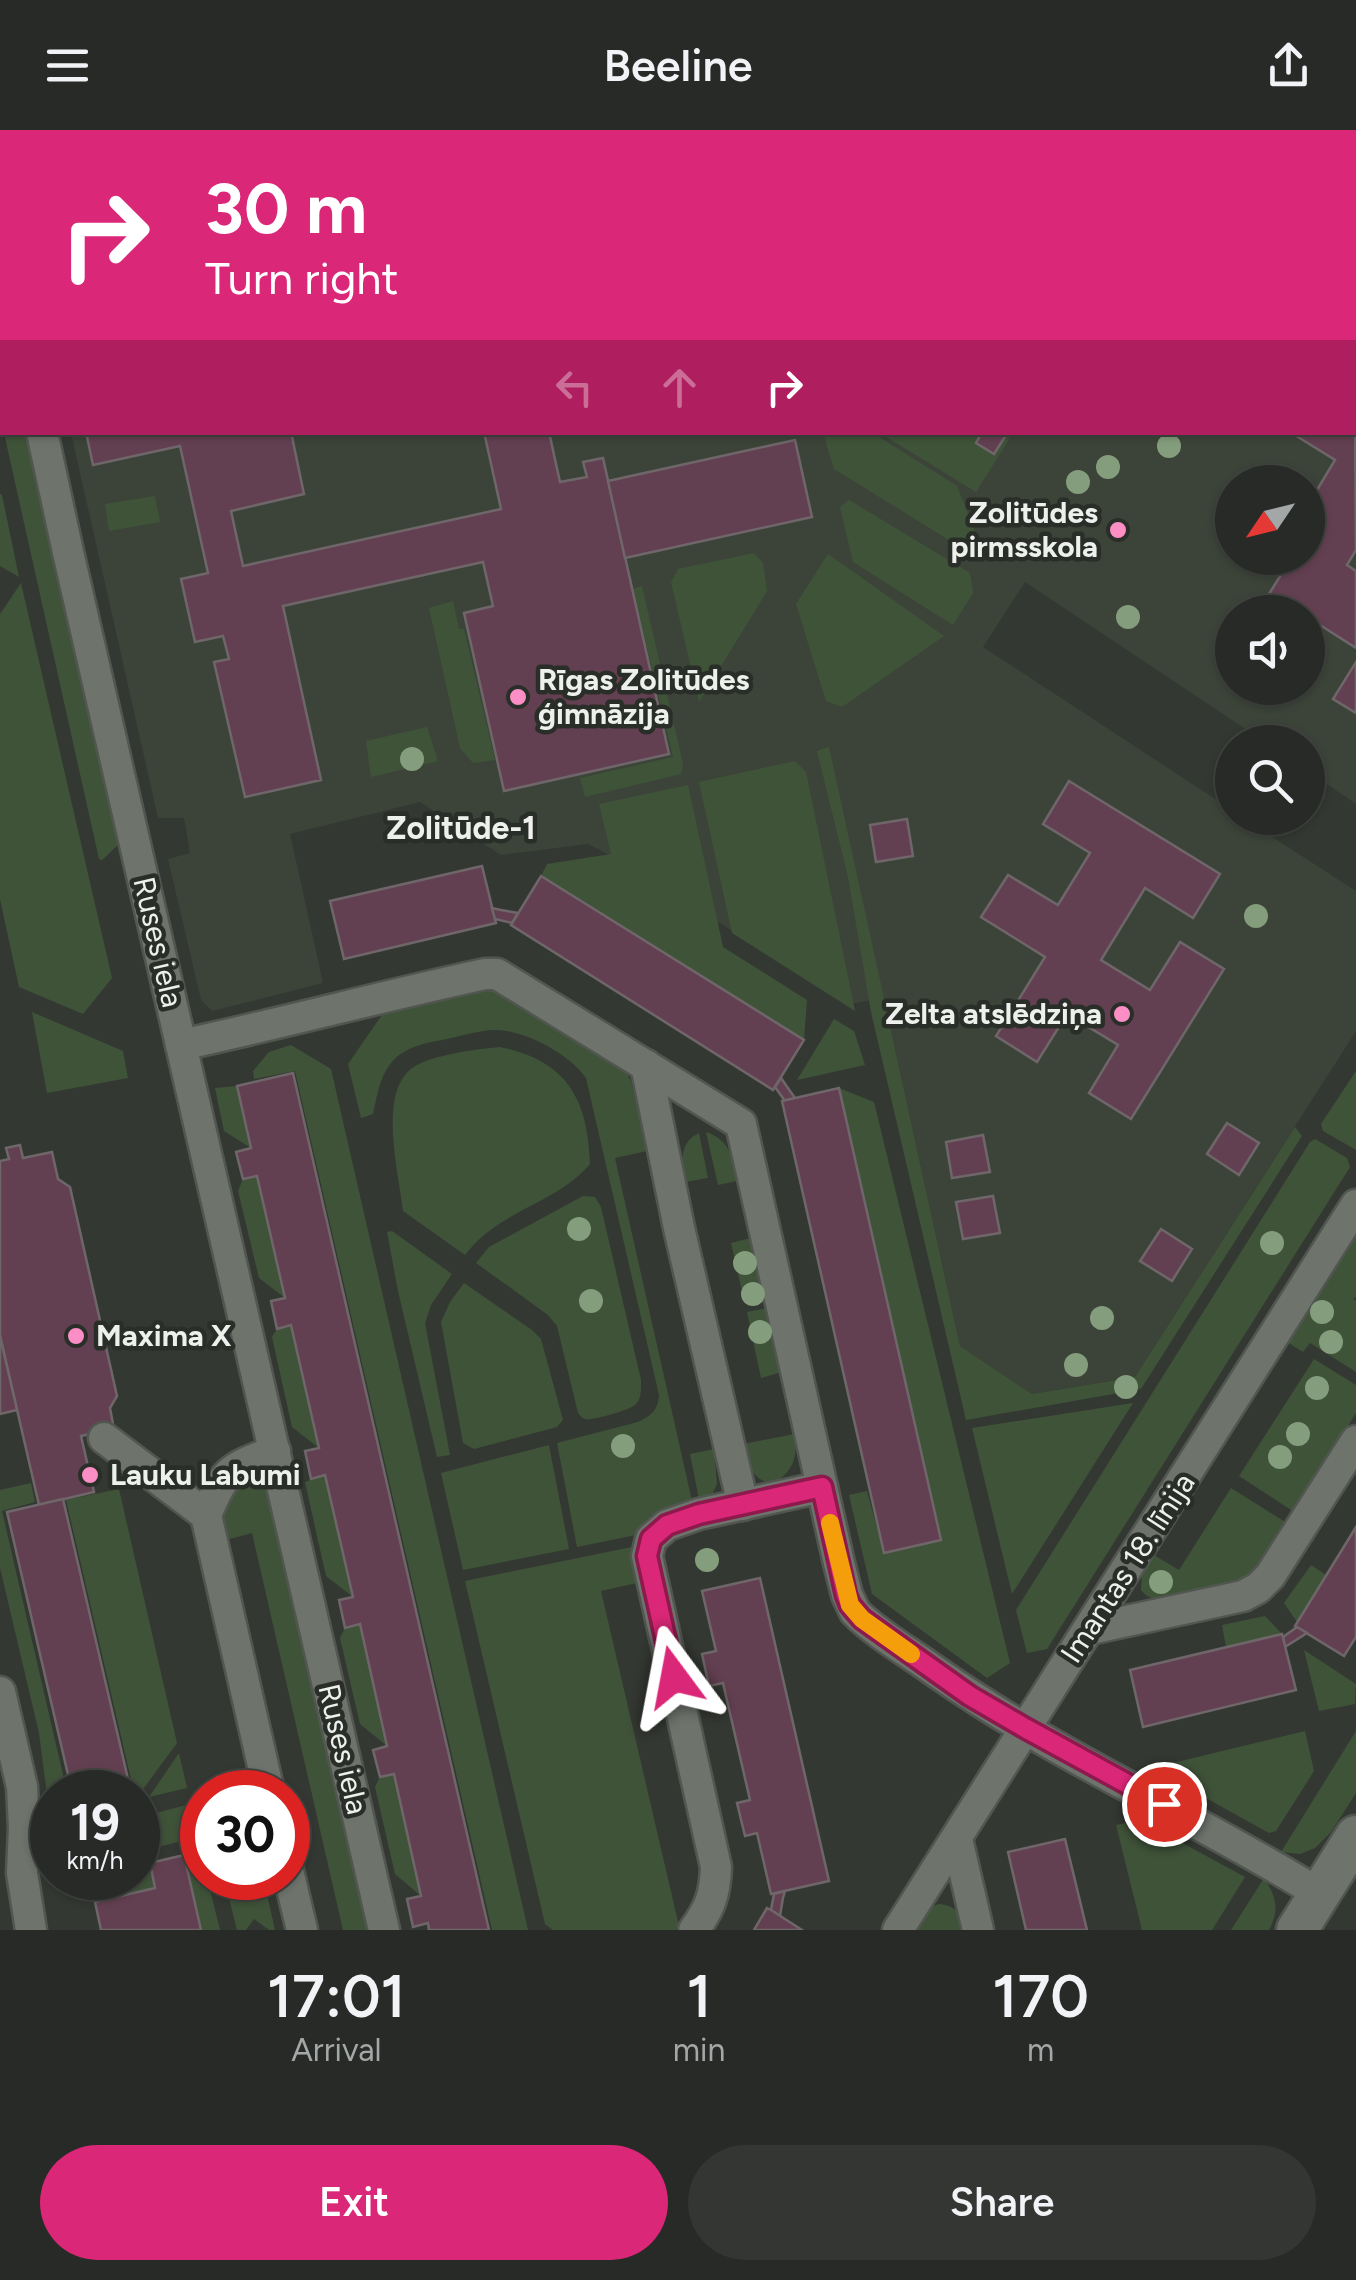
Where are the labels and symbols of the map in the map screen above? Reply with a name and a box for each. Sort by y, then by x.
north arrow [1215,465,1325,575]
place label: Zolitūdes pirmsskola [950,494,1098,565]
marker: Zolitūdes pirmsskola [1107,519,1129,541]
place label: Rīgas Zolitūdes ģimnāzija [538,661,750,732]
marker: Rīgas Zolitūdes ģimnāzija [507,686,529,708]
district label: Zolitūde-1 [386,809,536,847]
street label: Ruses iela [126,873,191,1011]
place label: Zelta atslēdziņa [885,995,1102,1032]
marker: Zelta atslēdziņa [1111,1003,1133,1025]
place label: Maxima X [96,1317,232,1354]
marker: Maxima X [65,1325,87,1347]
place label: Lauku Labumi [110,1456,301,1493]
marker: Lauku Labumi [79,1464,101,1486]
street label: Imantas 18. līnija [1052,1466,1203,1670]
position arrow [622,1625,726,1729]
street label: Ruses iela [311,1680,376,1818]
pin [1122,1762,1207,1847]
speed limit sign: 30 [180,1770,310,1900]

